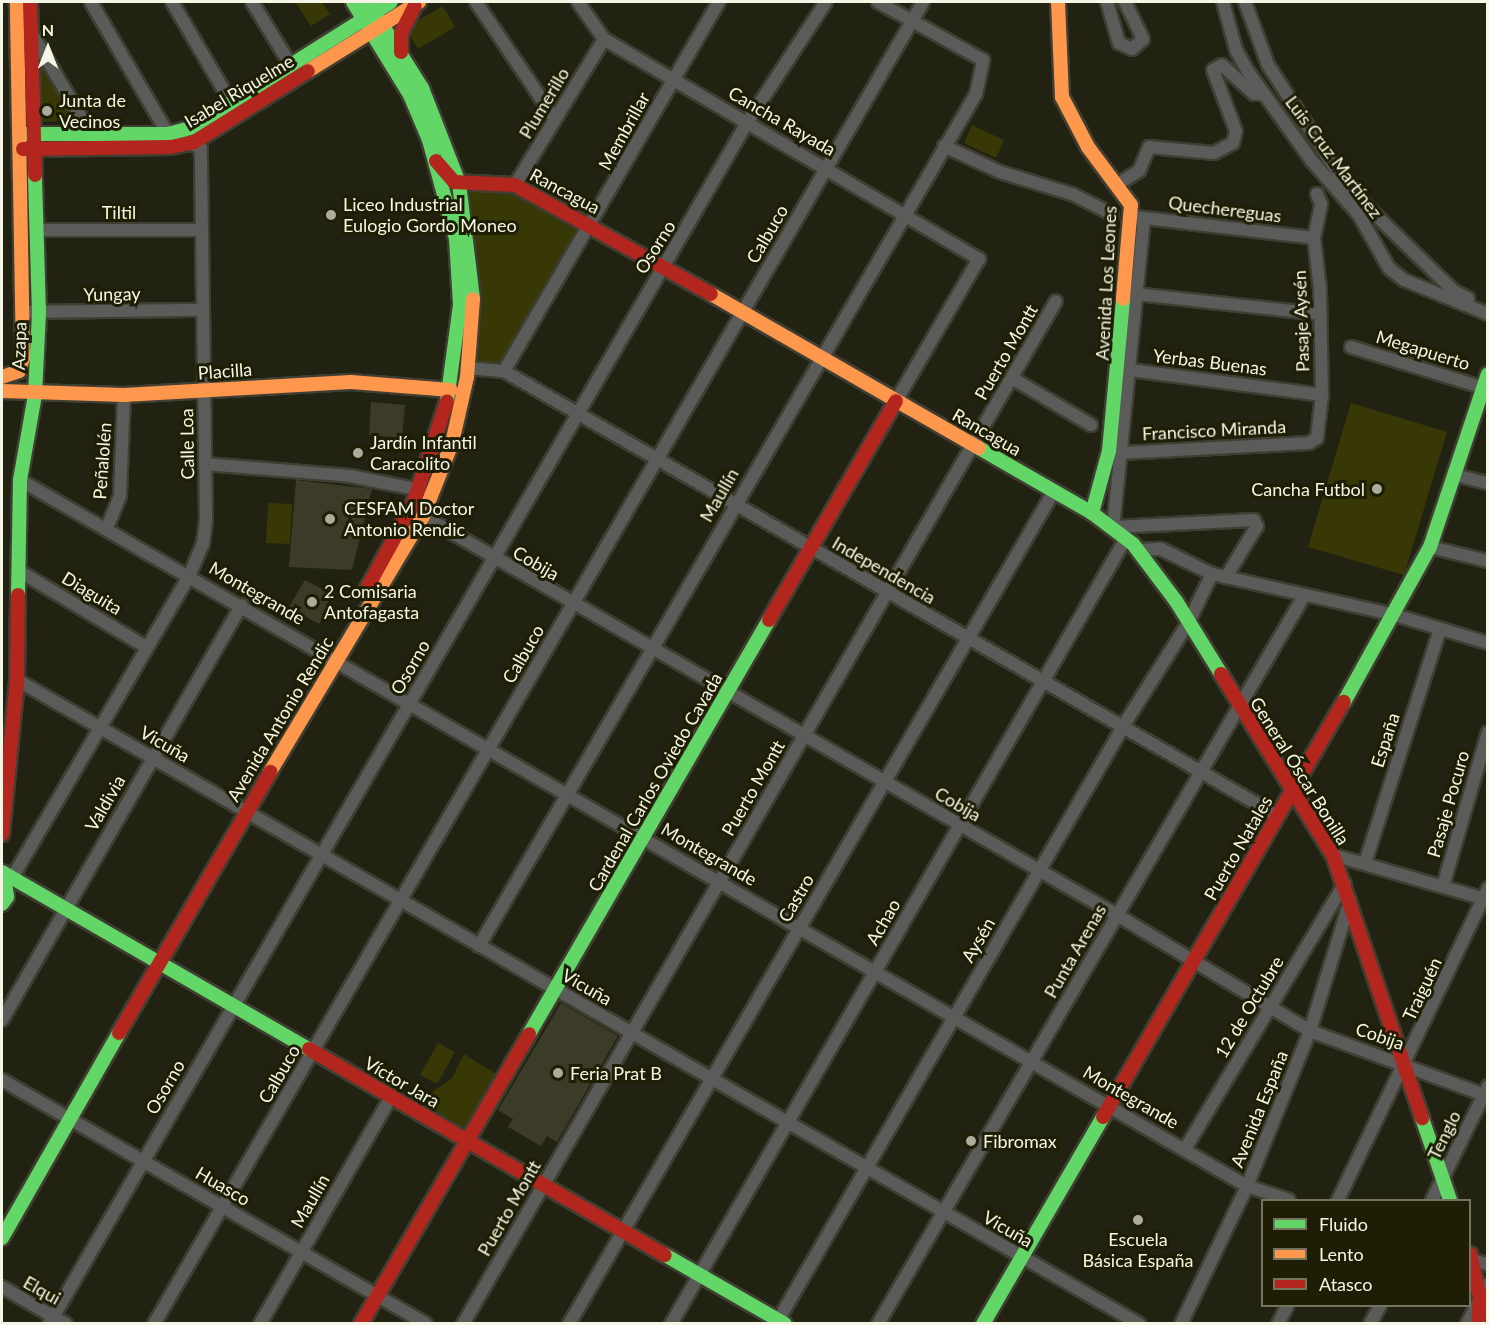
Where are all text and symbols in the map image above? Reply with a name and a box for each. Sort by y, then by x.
north arrow [18,18,78,78]
text: N [42,20,54,39]
street label: Isabel Riquelme [180,50,298,132]
street label: Plumerillo [514,64,574,142]
street label: Cancha Rayada [725,82,839,160]
street label: Membrillar [594,88,654,174]
place label: Junta de Vecinos [59,90,126,132]
street label: Luis Cruz Martínez [1281,92,1387,222]
marker: Junta de Vecinos [40,104,54,118]
street label: Rancagua [526,164,604,218]
street label: Quechereguas [1167,191,1283,227]
place label: Liceo Industrial Eulogio Gordo Moneo [343,194,517,236]
street label: Tiltil [102,201,136,223]
street label: Calbuco [742,201,792,267]
street label: Avenida Los Leones [1091,205,1121,361]
marker: Liceo Industrial Eulogio Gordo Moneo [324,208,338,222]
street label: Osorno [630,216,680,278]
street label: Pasaje Aysén [1288,269,1314,373]
street label: Yungay [83,283,141,305]
street label: Puerto Montt [970,300,1042,404]
street label: Azapa [7,321,31,371]
street label: Megapuerto [1373,325,1473,375]
street label: Yerbas Buenas [1152,344,1268,380]
street label: Placilla [197,358,253,384]
street label: Rancagua [949,404,1025,460]
street label: Calle Loa [176,408,198,480]
street label: Francisco Miranda [1141,415,1287,445]
street label: Peñalolén [89,422,115,500]
place label: Jardín Infantil Caracolito [370,432,477,474]
marker: Jardín Infantil Caracolito [351,446,365,460]
street label: Maullín [695,464,743,526]
place label: Cancha Futbol [1251,478,1365,500]
marker: Cancha Futbol [1370,482,1384,496]
place label: CESFAM Doctor Antonio Rendic [344,498,474,540]
marker: CESFAM Doctor Antonio Rendic [321,510,339,528]
street label: Independencia [829,532,939,608]
street label: Cobija [509,541,563,585]
street label: Montegrande [205,557,309,629]
street label: Diaguita [58,567,126,619]
place label: 2 Comisaria Antofagasta [324,581,419,624]
marker: 2 Comisaria Antofagasta [305,595,319,609]
street label: Calbuco [498,621,548,687]
street label: Avenida Antonio Rendic [222,632,338,806]
street label: Osorno [386,636,434,698]
street label: Cardenal Carlos Oviedo Cavada [583,669,727,895]
street label: General Óscar Bonilla [1246,693,1354,849]
street label: España [1366,710,1404,770]
street label: Vicuña [136,721,194,767]
street label: Puerto Montt [717,736,789,840]
street label: Pasaje Pocuro [1422,748,1474,860]
street label: Valdivia [80,771,130,835]
street label: Cobija [931,782,985,826]
street label: Puerto Natales [1199,792,1277,904]
street label: Montegrande [657,818,761,890]
street label: Castro [774,870,818,926]
street label: Achao [861,895,905,949]
street label: Punta Arenas [1039,900,1111,1002]
street label: Aysén [957,914,999,966]
street label: 12 de Octubre [1210,952,1288,1062]
street label: Traiguén [1398,954,1446,1024]
street label: Vicuña [558,964,616,1010]
street label: Cobija [1353,1018,1407,1054]
street label: Calbuco [254,1041,304,1107]
street label: Avenida España [1226,1047,1292,1171]
street label: Víctor Jara [360,1052,444,1112]
street label: Osorno [141,1056,189,1118]
street label: Montegrande [1079,1061,1183,1133]
place label: Feria Prat B [570,1062,662,1084]
marker: Feria Prat B [551,1066,565,1080]
street label: Tenglo [1423,1107,1465,1163]
place label: Fibromax [983,1130,1057,1152]
marker: Fibromax [964,1134,978,1148]
street label: Puerto Montt [473,1156,545,1260]
street label: Huasco [192,1162,254,1210]
street label: Maullín [286,1170,334,1232]
legend [1261,1199,1471,1307]
street label: Vicuña [979,1206,1037,1252]
marker: Escuela Básica España [1131,1213,1145,1227]
text: Fluido [1319,1213,1368,1235]
place label: Escuela Básica España [1083,1229,1193,1272]
text: Lento [1319,1243,1364,1265]
street label: Elqui [20,1271,64,1309]
text: Atasco [1319,1273,1372,1295]

